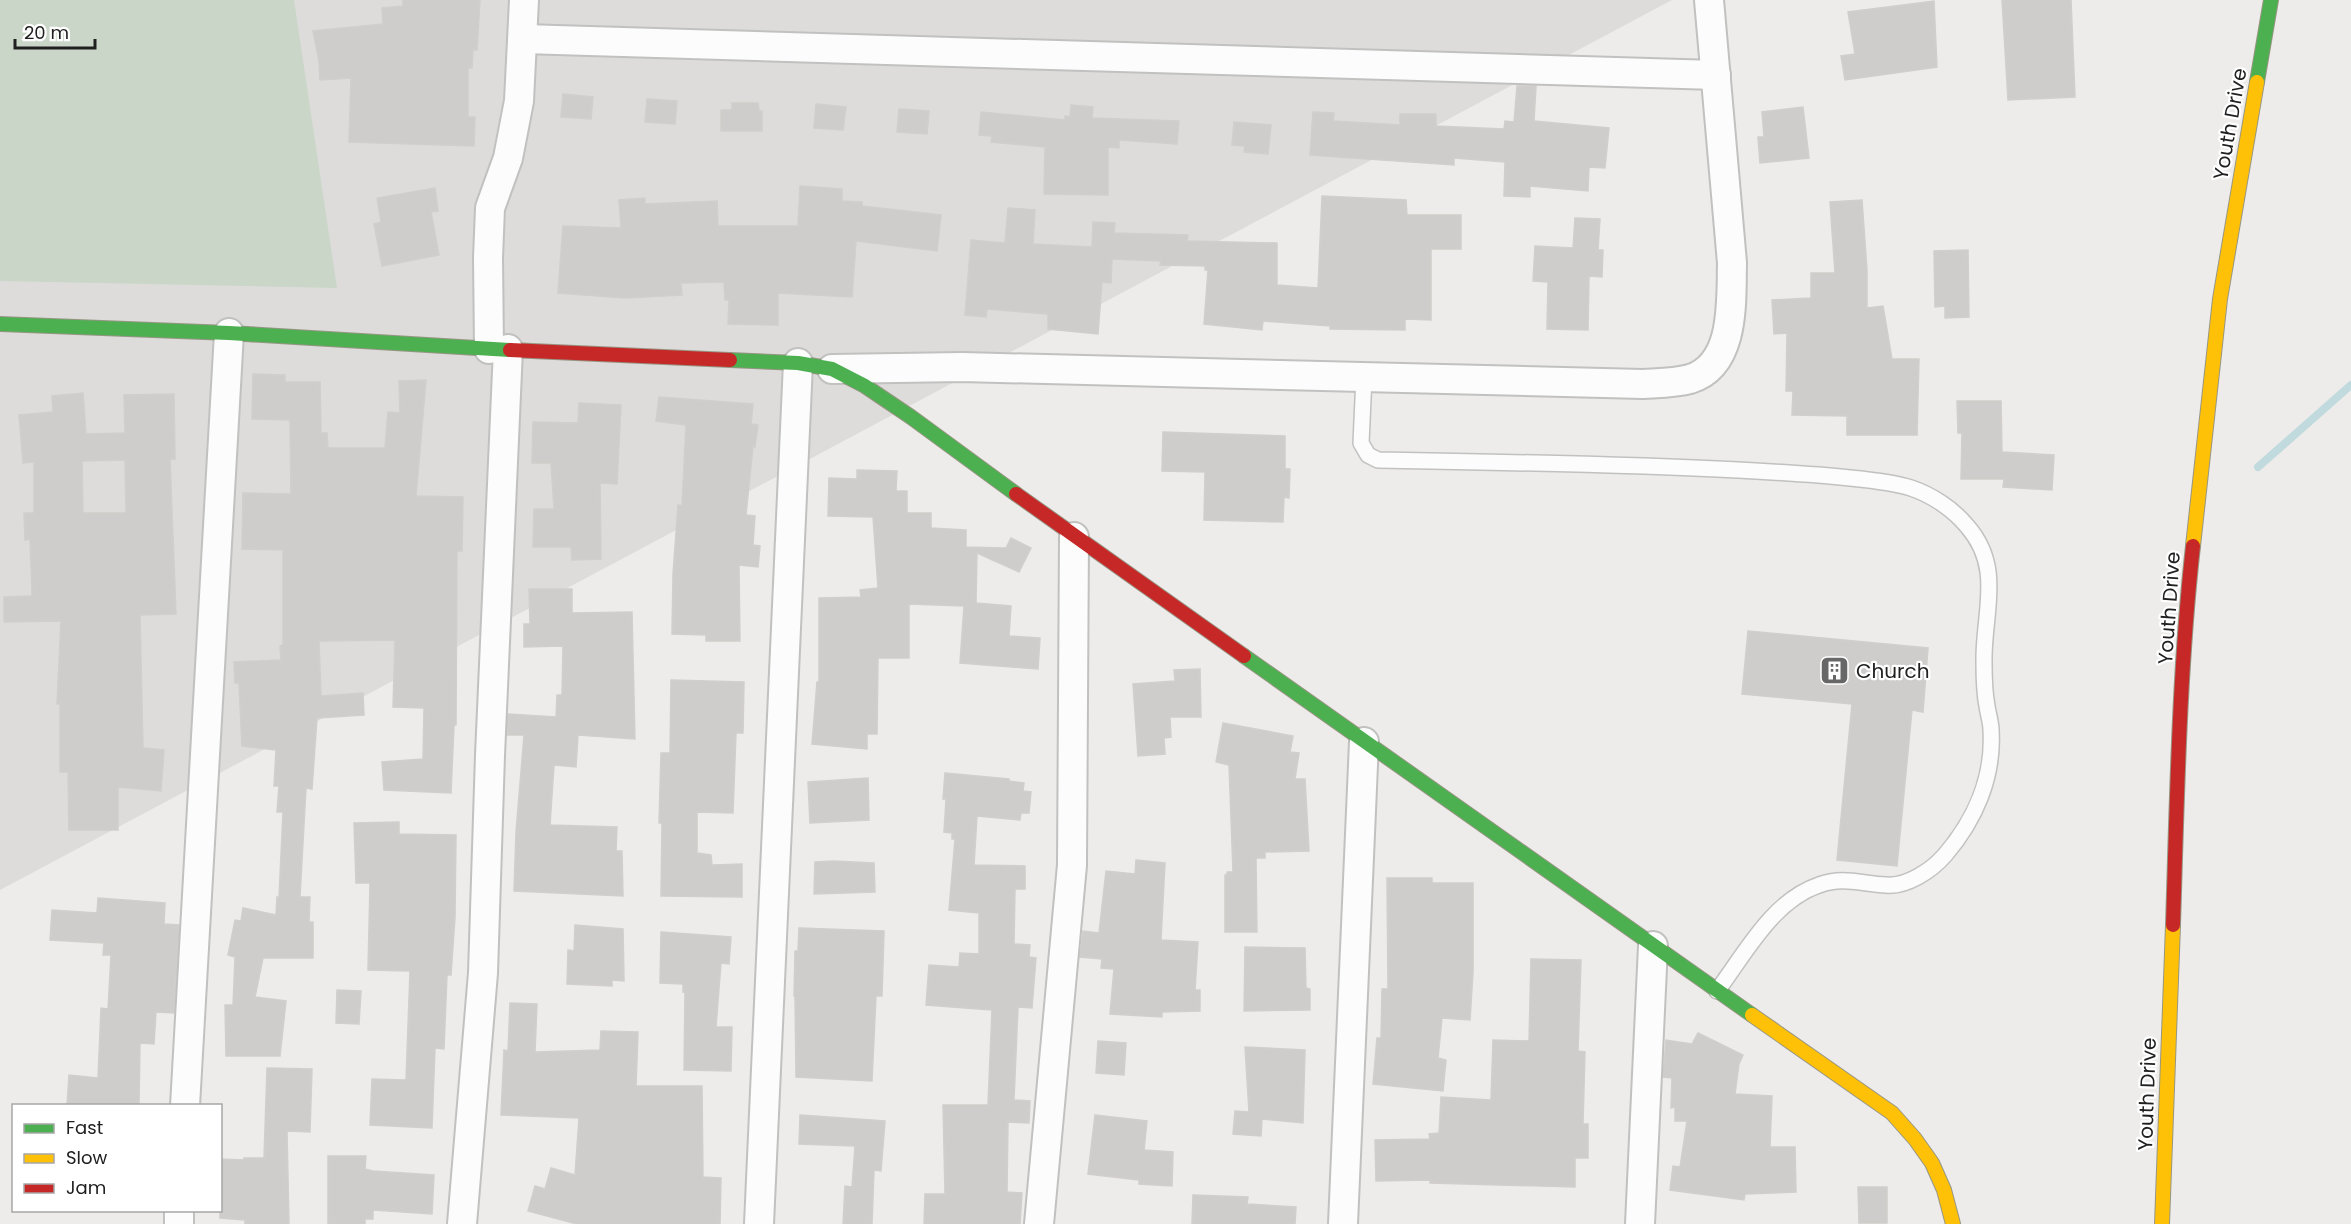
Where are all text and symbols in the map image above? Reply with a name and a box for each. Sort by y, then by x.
scale bar [15,12,94,50]
text: 20 m [24,20,69,45]
street label: Youth Drive [2206,66,2254,182]
street label: Youth Drive [2151,551,2187,665]
building icon: Church [1819,655,1851,687]
place label: Church [1856,657,1929,685]
street label: Youth Drive [2131,1037,2163,1151]
legend [12,1104,222,1212]
text: Fast [66,1115,103,1140]
text: Slow [66,1145,108,1170]
text: Jam [66,1175,106,1200]

